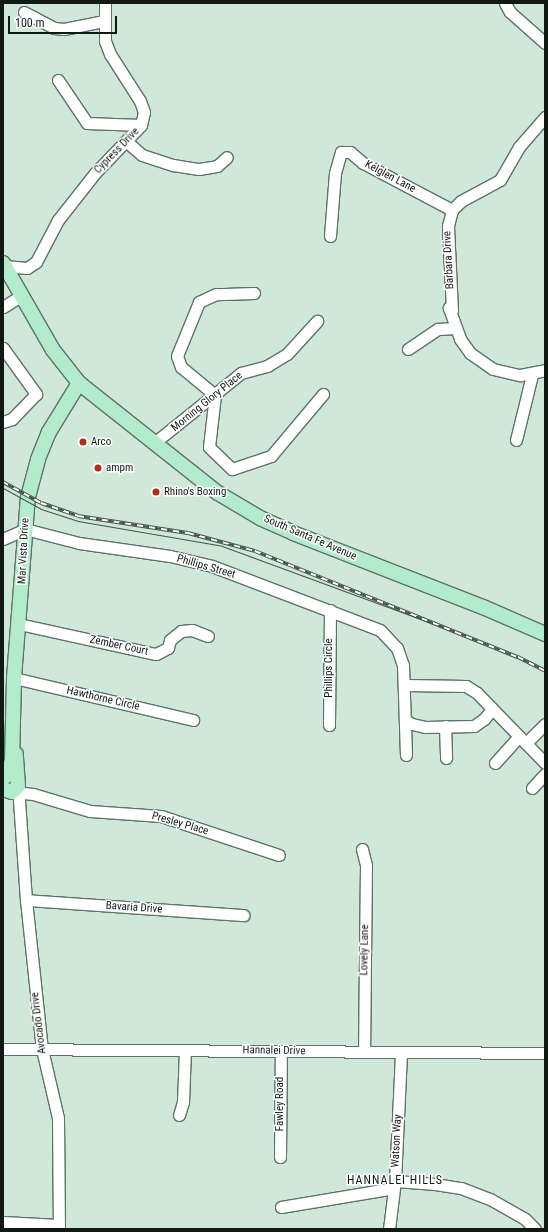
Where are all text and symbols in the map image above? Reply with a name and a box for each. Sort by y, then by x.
scale bar [10,8,119,34]
text: 100 m [15,16,45,30]
street label: Cypress Drive [92,125,142,177]
street label: Kelglen Lane [362,158,418,196]
street label: Barbara Drive [441,231,457,289]
street label: Morning Glory Place [169,369,245,435]
place label: Arco [91,435,111,449]
marker: Arco [78,437,88,447]
place label: ampm [106,461,133,475]
marker: ampm [93,463,103,473]
place label: Rhino's Boxing [164,485,226,499]
marker: Rhino's Boxing [151,487,161,497]
street label: South Santa Fe Avenue [262,512,358,564]
street label: Mar Vista Drive [16,518,32,584]
street label: Phillips Street [175,552,237,582]
street label: Zember Court [89,633,149,659]
street label: Phillips Circle [322,638,336,698]
street label: Hawthorne Circle [65,684,141,714]
street label: Presley Place [150,810,210,838]
street label: Bavaria Drive [105,899,163,917]
street label: Lovely Lane [358,924,372,976]
street label: Avocado Drive [29,991,49,1055]
street label: Hannalei Drive [243,1044,305,1058]
street label: Fawley Road [273,1077,287,1131]
street label: Watson Way [389,1114,405,1168]
district label: HANNALEI HILLS [347,1174,443,1188]

